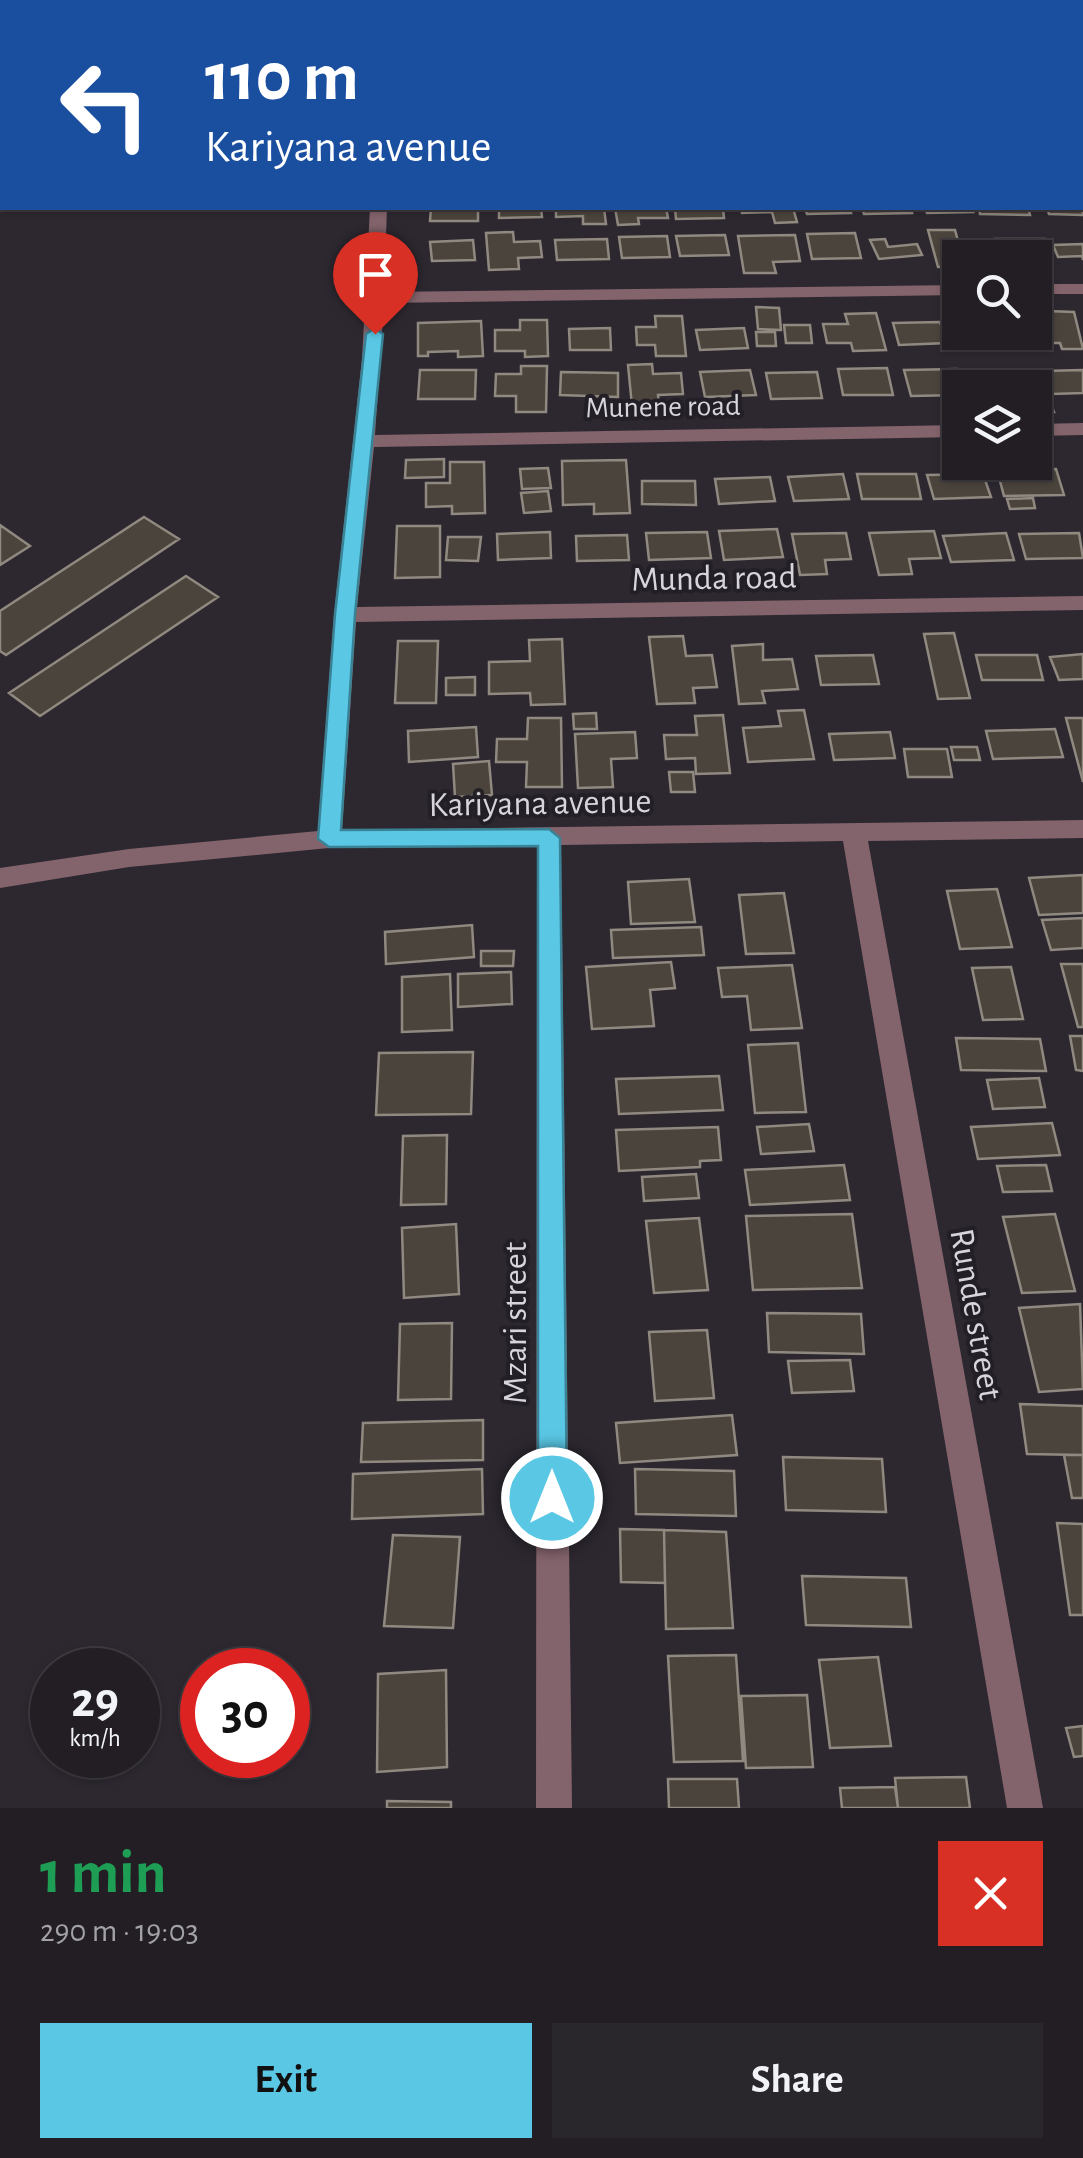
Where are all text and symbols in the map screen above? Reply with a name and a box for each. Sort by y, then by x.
icon: left [40,40,170,170]
text: 110 m [205,43,359,113]
text: Kariyana avenue [205,125,491,170]
pin [333,232,418,335]
map controls [942,240,1052,480]
button: search [942,240,1052,350]
icon: arrive [348,247,403,302]
button: layers [942,370,1052,480]
street label: Munene road [585,391,741,423]
street label: Munda road [631,560,797,597]
street label: Kariyana avenue [428,784,652,823]
street label: Runde street [943,1226,1008,1403]
street label: Mzari street [498,1242,533,1404]
position arrow [500,1446,604,1550]
speed limit sign: 30 [180,1648,310,1778]
text: 29 [71,1676,119,1726]
text: km/h [69,1726,121,1751]
button: close [938,1841,1043,1946]
text: 1 min [40,1844,166,1904]
text: 290 m · 19:03 [40,1915,199,1947]
button: Exit [40,2023,532,2138]
button: Share [552,2023,1043,2138]

